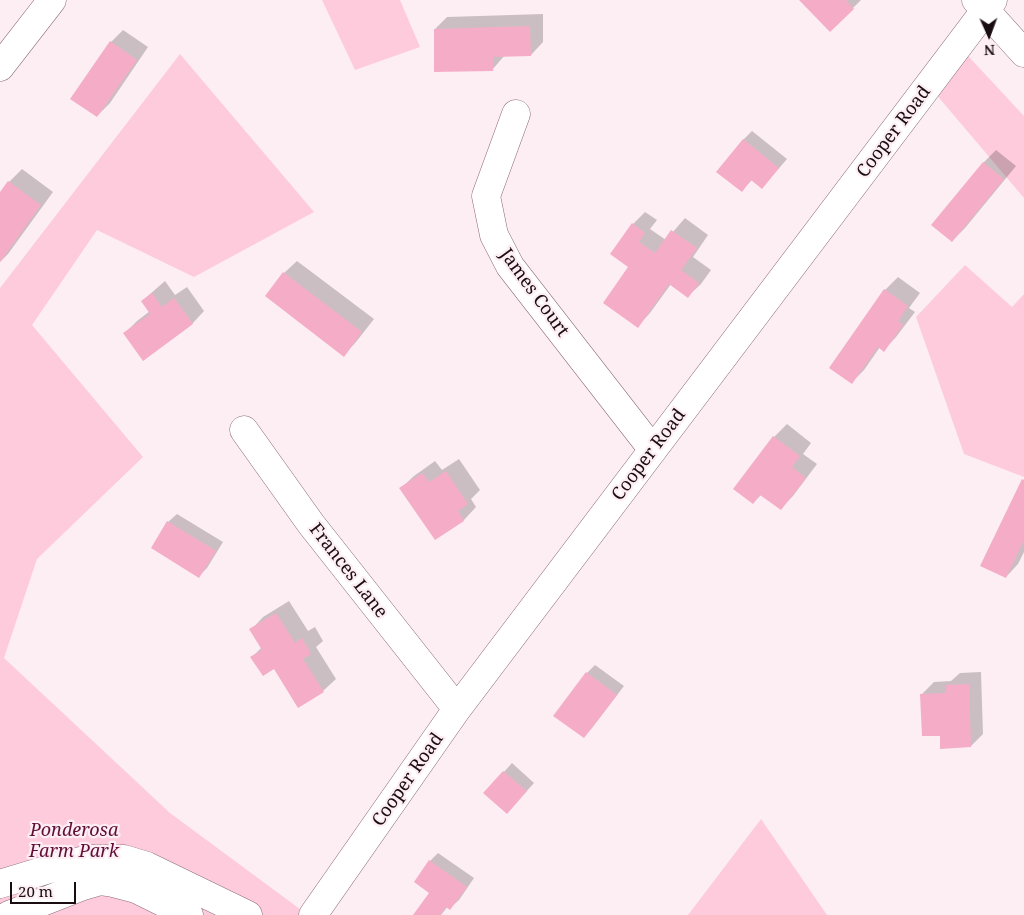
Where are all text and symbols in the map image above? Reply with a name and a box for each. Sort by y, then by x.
north arrow [964,10,1014,60]
text: N [984,41,995,60]
street label: Cooper Road [853,82,935,182]
street label: James Court [495,245,573,341]
street label: Cooper Road [608,405,690,505]
street label: Frances Lane [304,519,392,623]
street label: Cooper Road [368,729,448,831]
park label: Ponderosa Farm Park [29,820,119,862]
scale bar [12,872,79,904]
text: 20 m [18,881,53,901]

